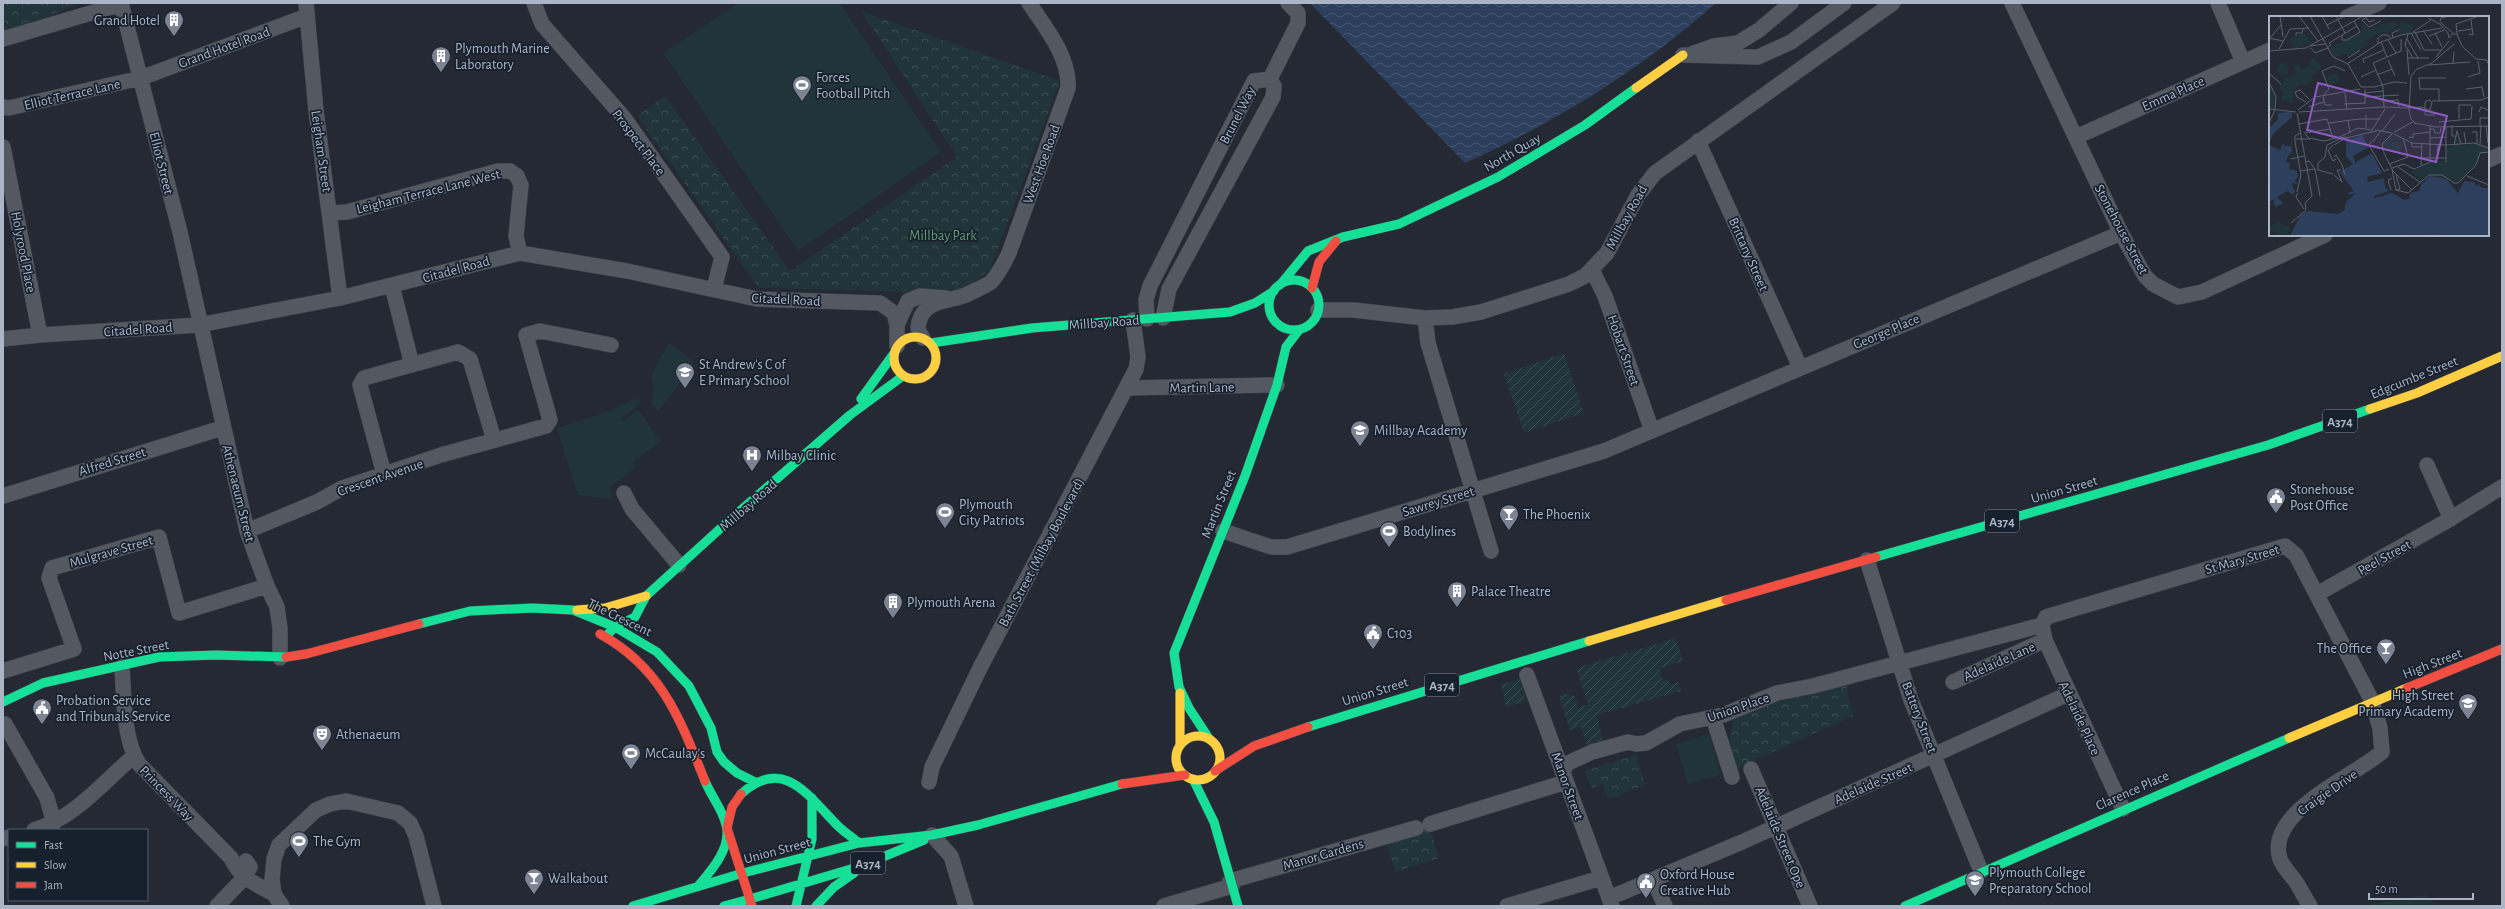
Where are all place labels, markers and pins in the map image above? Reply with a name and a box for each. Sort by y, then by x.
building icon: Grand Hotel [163,9,185,37]
place label: Grand Hotel [94,14,160,28]
place label: Plymouth Marine Laboratory [455,42,550,72]
building icon: Plymouth Marine Laboratory [430,45,452,73]
place label: Forces Football Pitch [816,71,890,101]
sports icon: Forces Football Pitch [791,74,813,102]
place label: St Andrew's C of E Primary School [699,358,790,388]
school or university icon: St Andrew's C of E Primary School [674,361,696,389]
school or university icon: Millbay Academy [1349,419,1371,447]
place label: Millbay Academy [1374,424,1467,438]
hospital icon: Milbay Clinic [741,444,763,472]
place label: Milbay Clinic [766,449,836,463]
place label: Stonehouse Post Office [2290,483,2354,513]
public building icon: Stonehouse Post Office [2265,486,2287,514]
place label: Plymouth City Patriots [959,498,1025,528]
sports icon: Plymouth City Patriots [934,501,956,529]
bar icon: The Phoenix [1498,503,1520,531]
place label: The Phoenix [1523,508,1590,522]
sports icon: Bodylines [1378,520,1400,548]
place label: Bodylines [1403,525,1456,539]
building icon: Palace Theatre [1446,580,1468,608]
place label: Palace Theatre [1471,585,1551,599]
building icon: Plymouth Arena [882,591,904,619]
place label: Plymouth Arena [907,596,996,610]
public building icon: C103 [1362,622,1384,650]
place label: C103 [1387,627,1412,641]
bar icon: The Office [2375,637,2397,665]
place label: The Office [2317,642,2372,656]
place label: High Street Primary Academy [2358,689,2455,719]
school or university icon: High Street Primary Academy [2457,692,2479,720]
place label: Probation Service and Tribunals Service [56,694,170,724]
public building icon: Probation Service and Tribunals Service [31,697,53,725]
theatre icon: Athenaeum [311,723,333,751]
place label: Athenaeum [336,728,400,742]
sports icon: McCaulay's [620,742,642,770]
place label: McCaulay's [645,747,705,761]
sports icon: The Gym [288,830,310,858]
place label: The Gym [313,835,361,849]
place label: Plymouth College Preparatory School [1989,866,2092,896]
bar icon: Walkabout [523,867,545,895]
place label: Oxford House Creative Hub [1660,868,1735,898]
school or university icon: Plymouth College Preparatory School [1964,869,1986,897]
public building icon: Oxford House Creative Hub [1635,871,1657,899]
place label: Walkabout [548,872,608,886]

